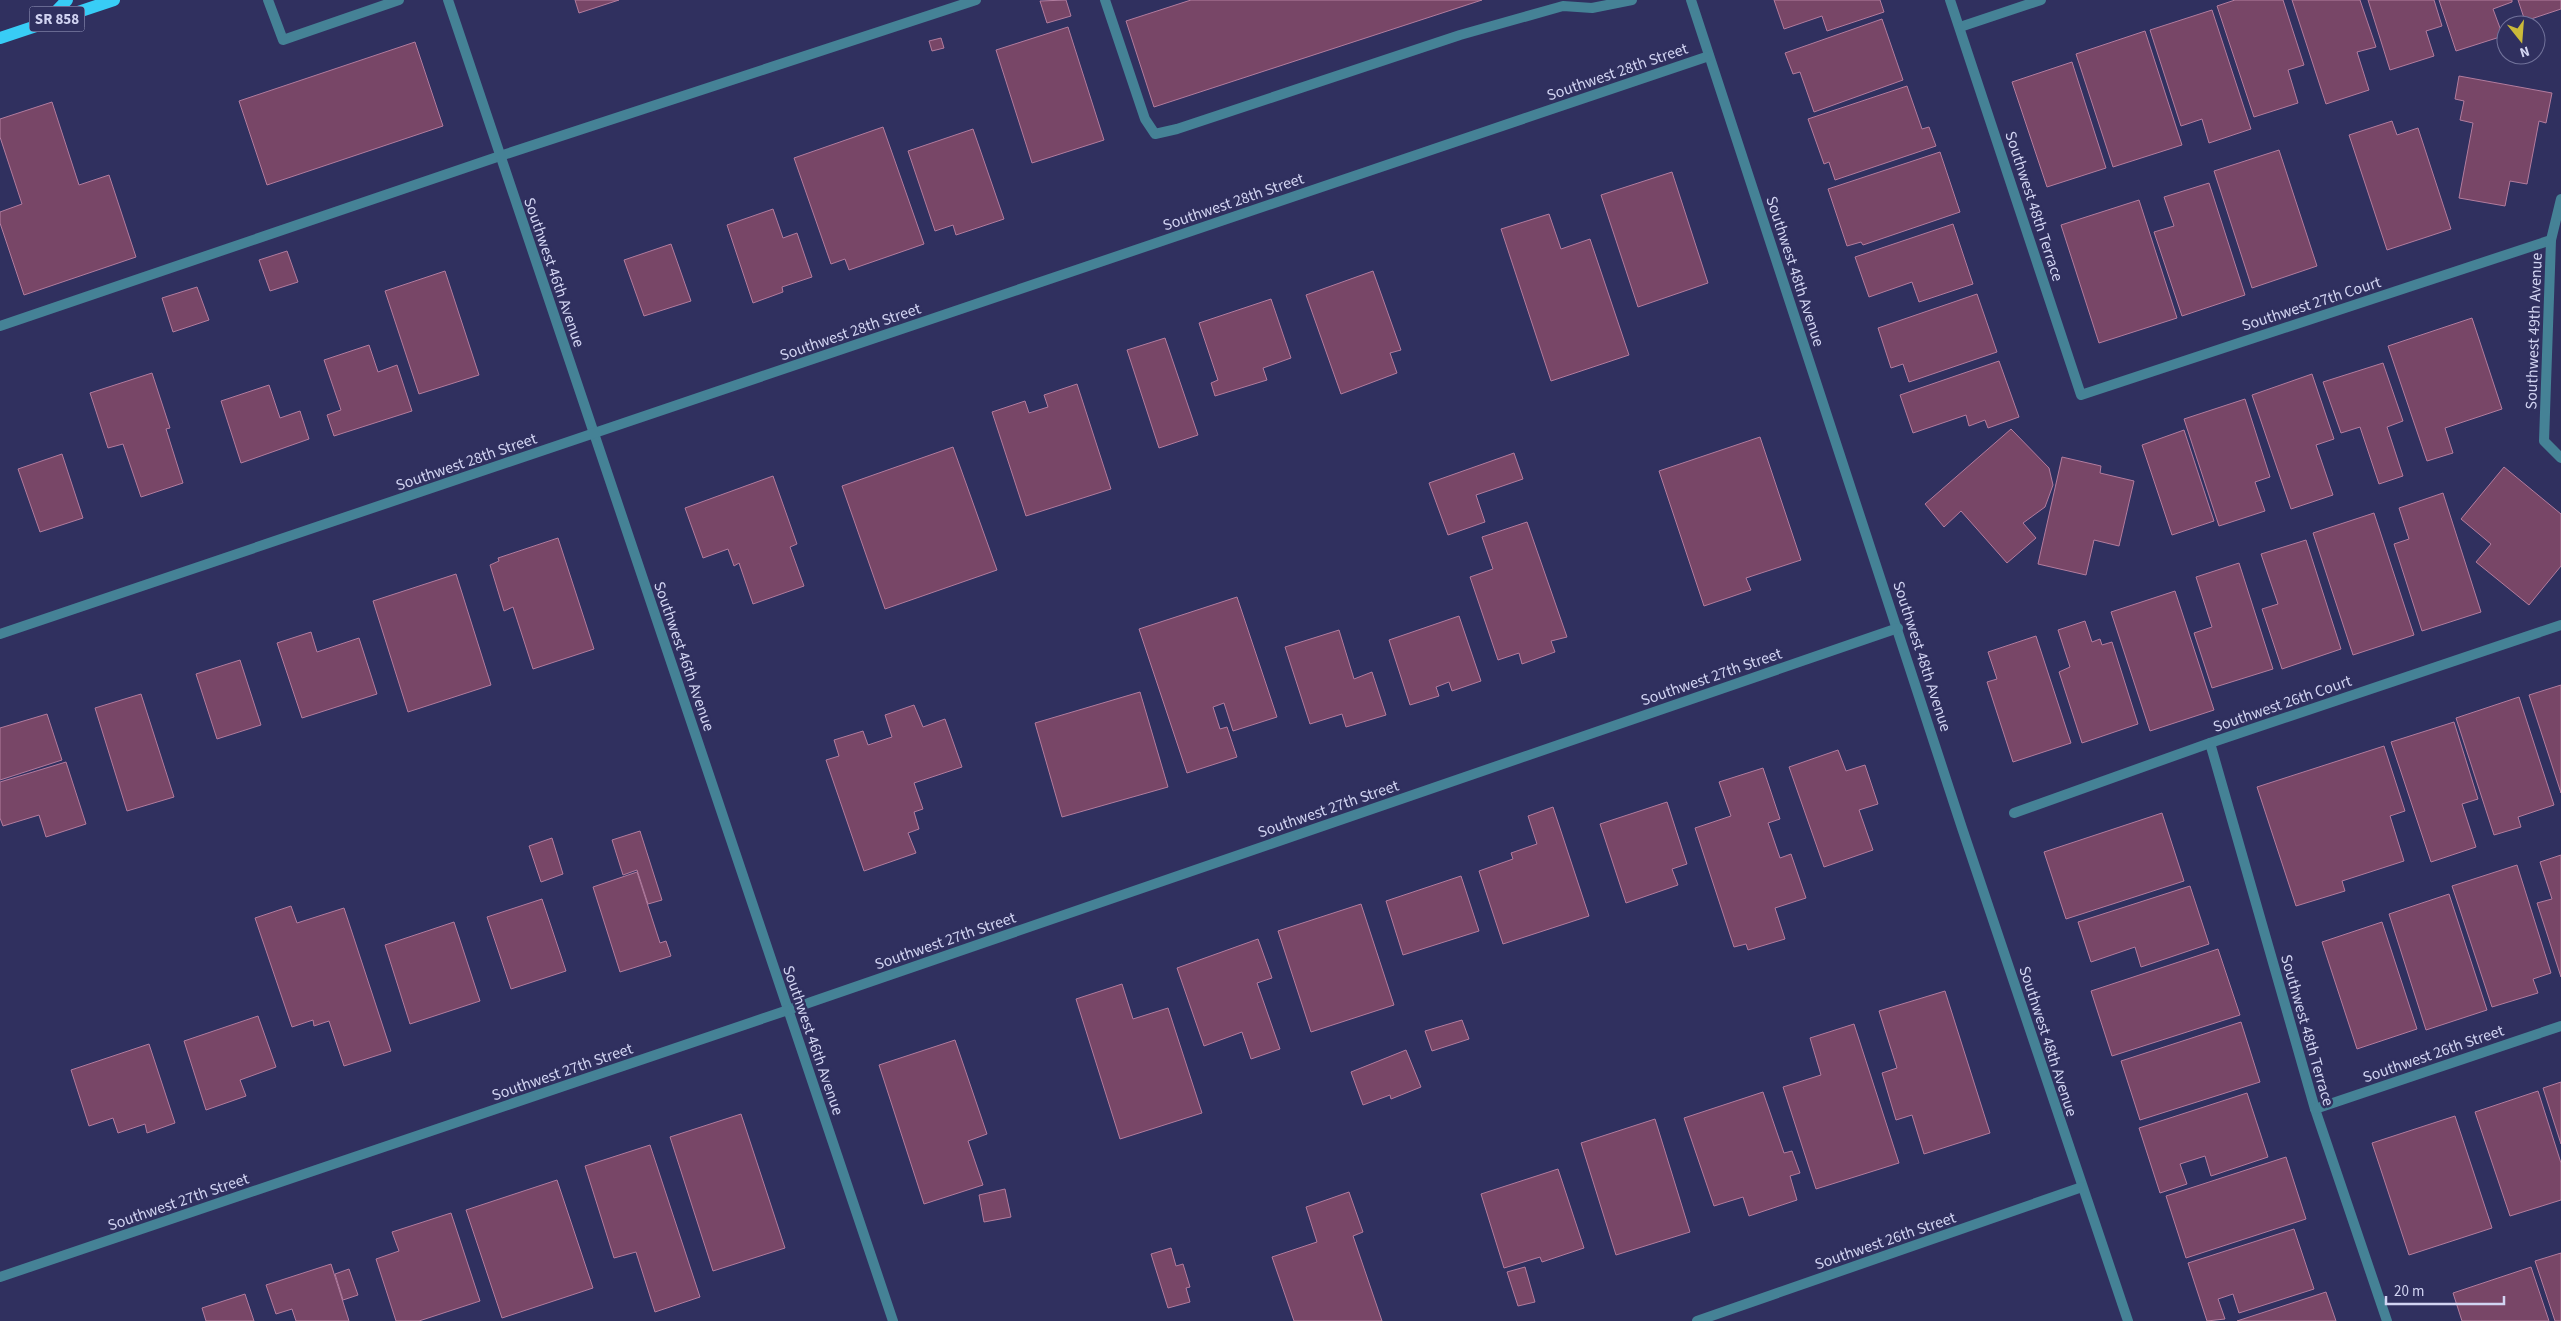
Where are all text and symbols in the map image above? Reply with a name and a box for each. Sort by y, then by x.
road number: SR 858 [30,6,84,32]
north arrow [2496,15,2546,65]
street label: Southwest 28th Street [1544,37,1691,106]
text: N [2517,41,2532,62]
street label: Southwest 48th Terrace [1999,128,2069,284]
street label: Southwest 28th Street [1160,167,1307,236]
street label: Southwest 48th Avenue [1760,193,1830,349]
street label: Southwest 46th Avenue [518,195,590,350]
street label: Southwest 49th Avenue [2520,252,2548,410]
street label: Southwest 27th Court [2239,271,2384,337]
street label: Southwest 28th Street [777,297,924,366]
street label: Southwest 28th Street [393,427,540,496]
street label: Southwest 48th Avenue [1887,578,1957,734]
street label: Southwest 46th Avenue [648,579,720,734]
street label: Southwest 27th Street [1638,642,1785,711]
street label: Southwest 26th Court [2210,670,2355,738]
street label: Southwest 27th Street [1255,774,1402,843]
street label: Southwest 27th Street [872,906,1019,975]
street label: Southwest 48th Terrace [2275,952,2339,1109]
street label: Southwest 46th Avenue [777,963,849,1118]
street label: Southwest 48th Avenue [2013,963,2083,1119]
street label: Southwest 26th Street [2360,1019,2507,1088]
street label: Southwest 27th Street [489,1037,636,1106]
street label: Southwest 27th Street [105,1167,252,1236]
street label: Southwest 26th Street [1812,1206,1959,1275]
scale bar [2386,1274,2504,1306]
text: 20 m [2394,1281,2424,1302]

